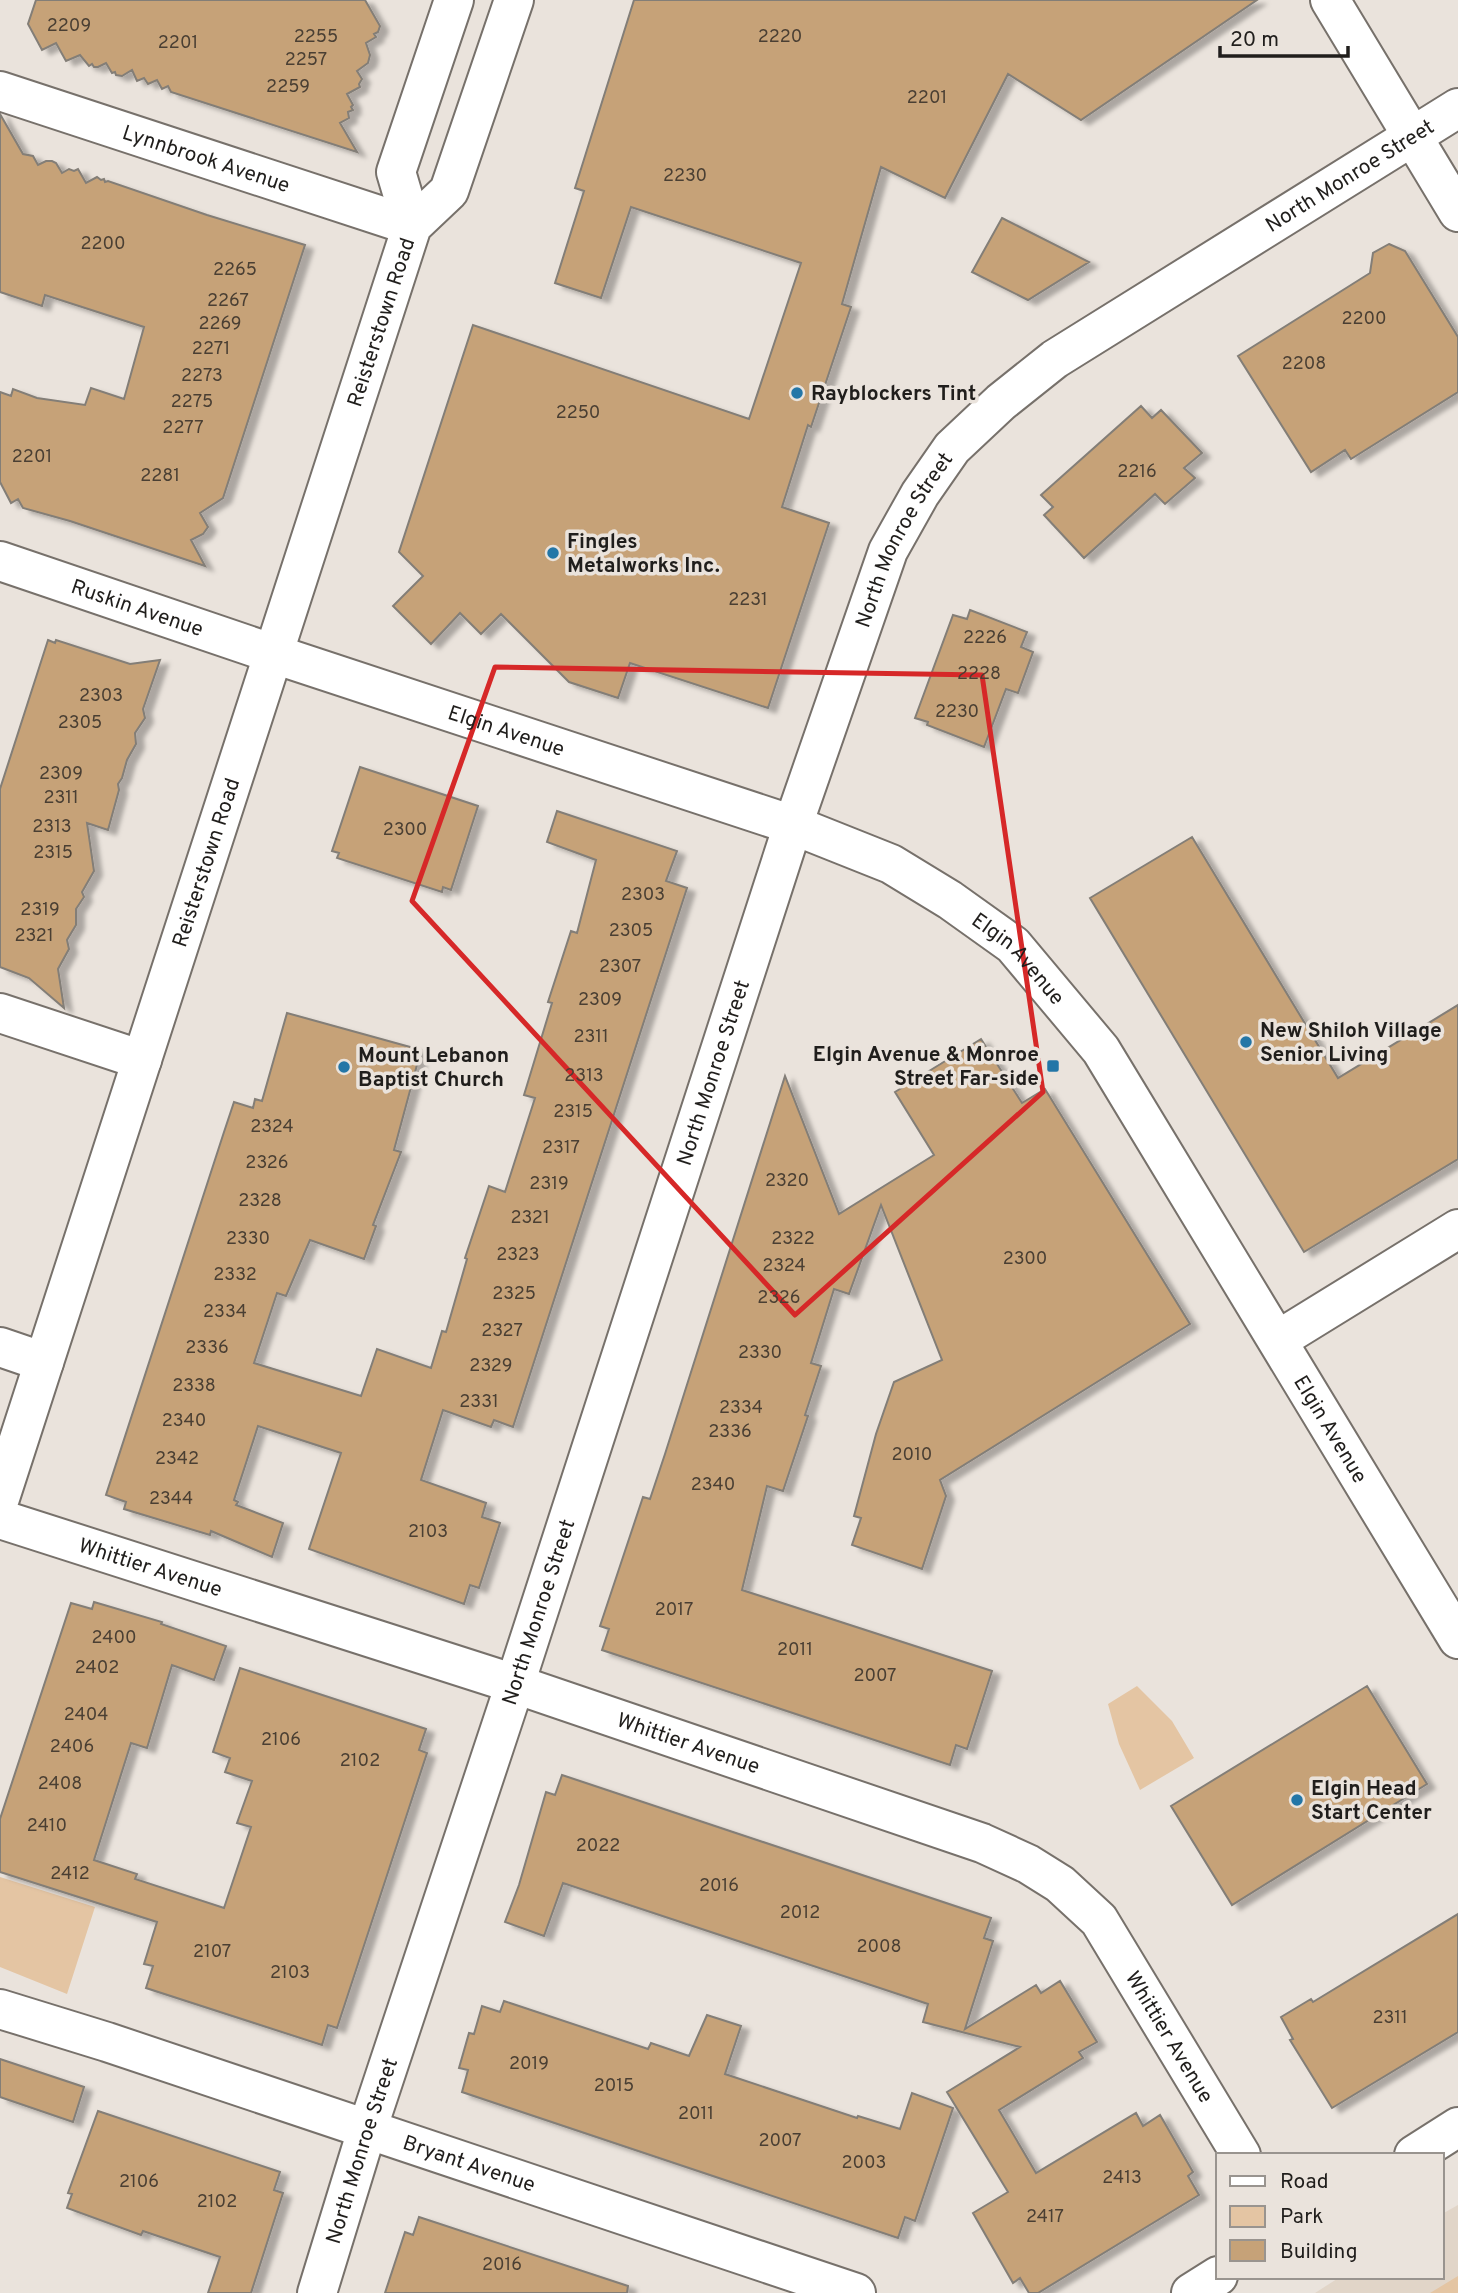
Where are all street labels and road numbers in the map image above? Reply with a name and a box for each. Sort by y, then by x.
street label: North Monroe Street [1261,114,1440,239]
street label: Lynnbrook Avenue [118,120,293,200]
street label: Reisterstown Road [342,235,422,411]
street label: North Monroe Street [850,448,960,632]
street label: Ruskin Avenue [67,574,207,644]
street label: Elgin Avenue [444,700,568,764]
street label: Reisterstown Road [167,775,247,951]
street label: Elgin Avenue [966,908,1070,1011]
street label: North Monroe Street [672,977,757,1169]
street label: Elgin Avenue [1286,1371,1372,1489]
street label: North Monroe Street [497,1516,582,1709]
street label: Whittier Avenue [75,1533,225,1604]
street label: Whittier Avenue [613,1708,763,1781]
street label: Whittier Avenue [1118,1967,1218,2109]
street label: North Monroe Street [321,2055,405,2248]
street label: Bryant Avenue [399,2130,538,2200]

